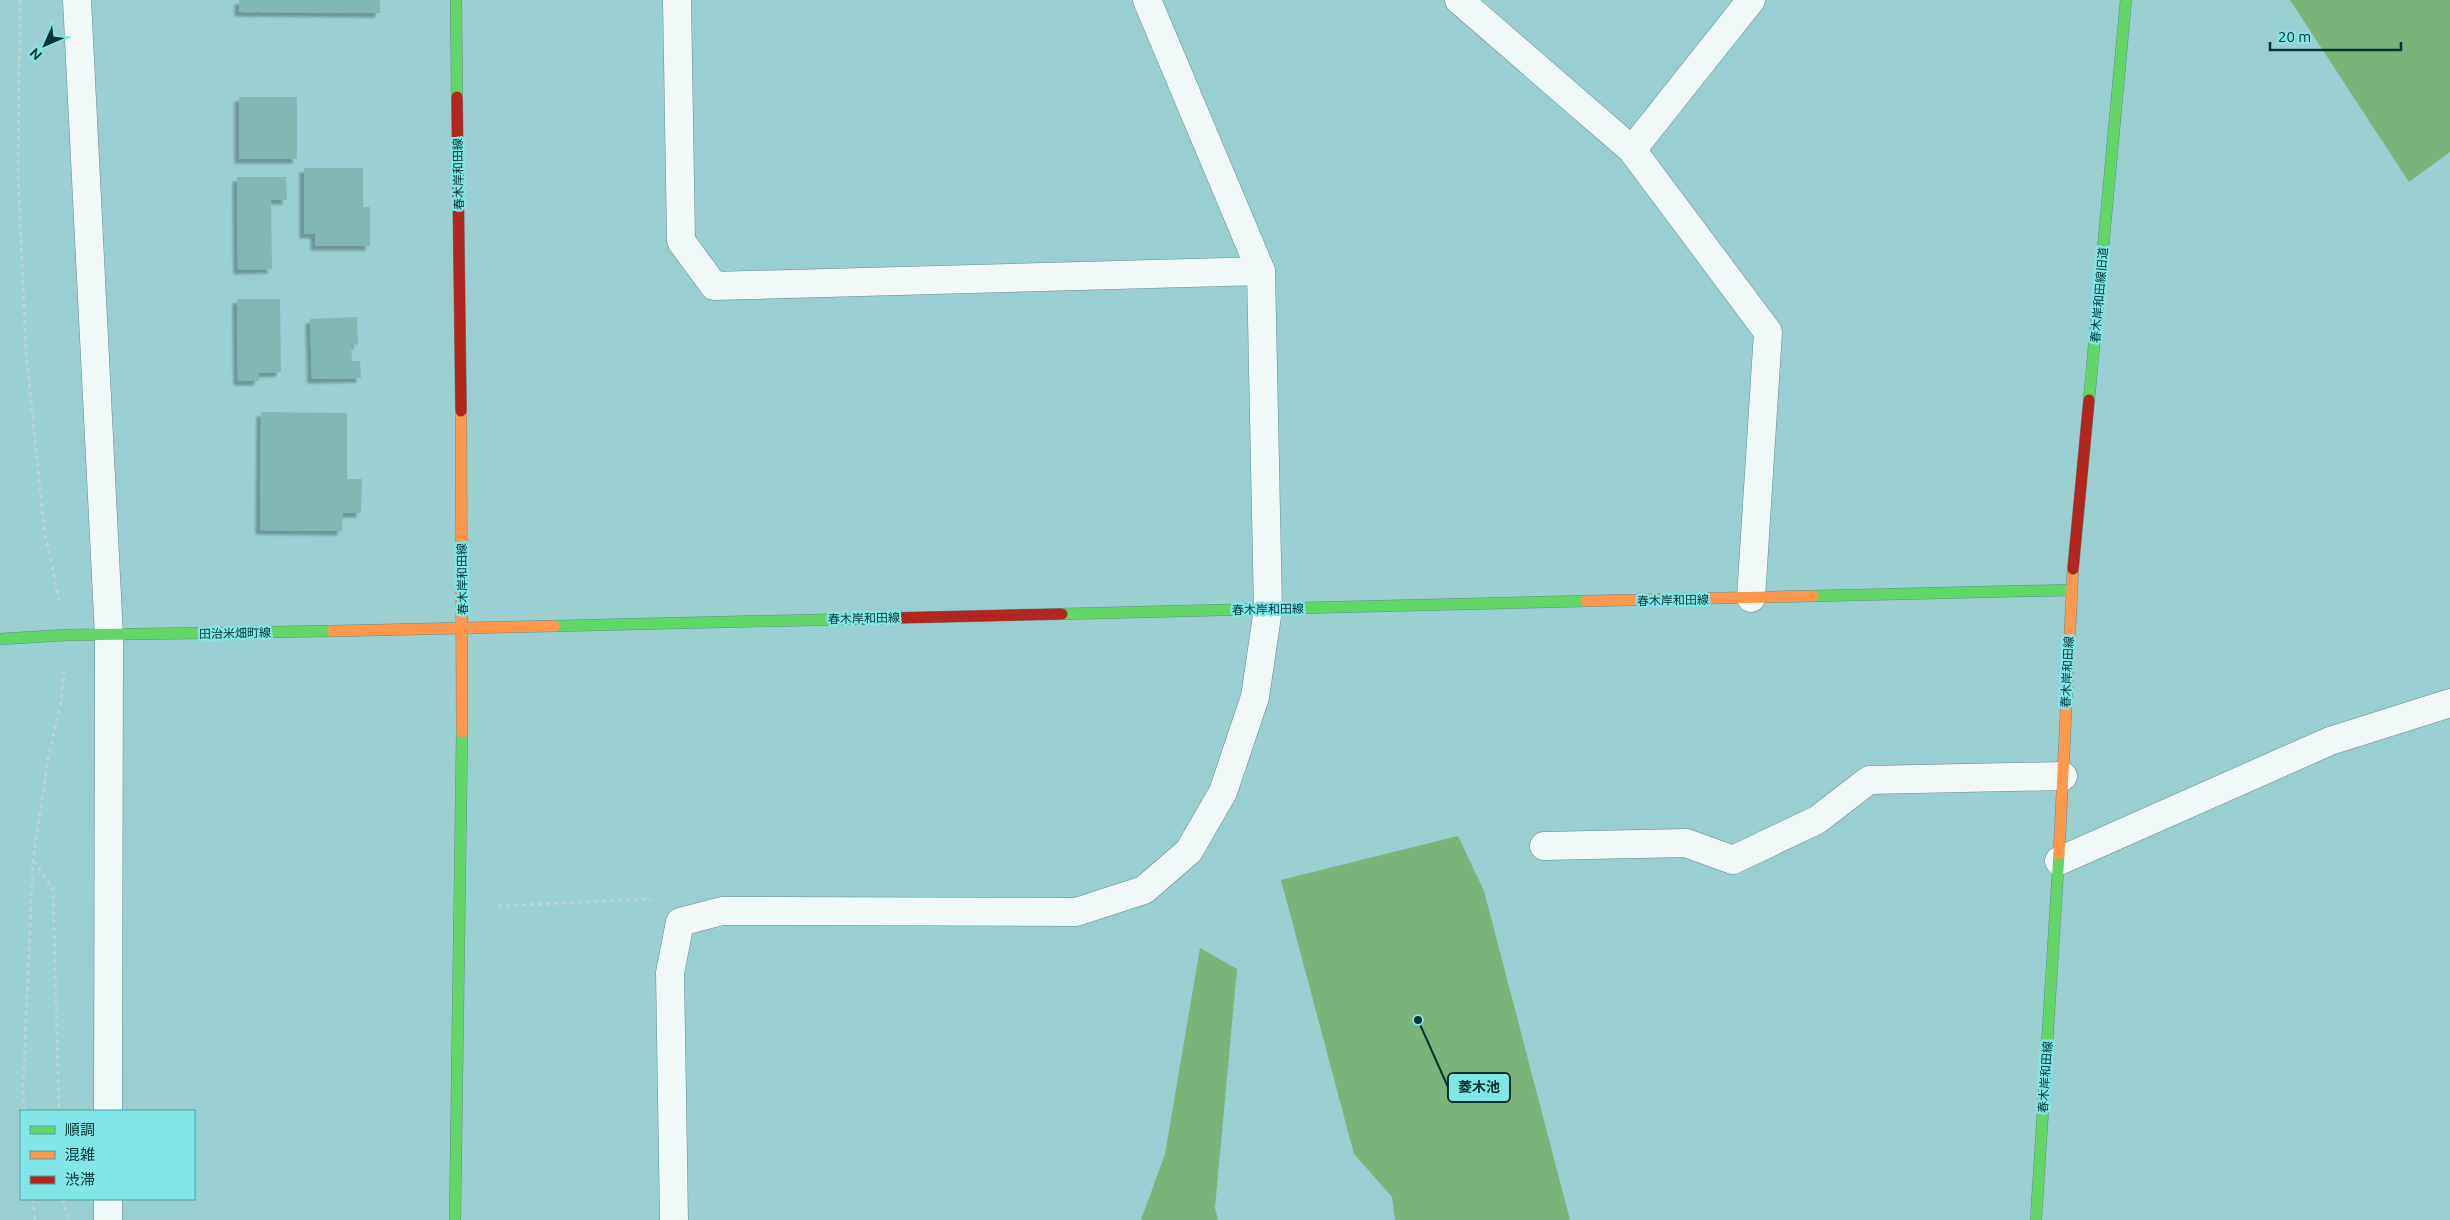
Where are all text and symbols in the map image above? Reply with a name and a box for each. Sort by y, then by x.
north arrow [20,20,70,70]
scale bar [2270,20,2401,52]
text: 20 m [2278,28,2311,45]
text: N [26,45,45,64]
street label: 春木岸和田線 [451,138,465,210]
street label: 春木岸和田線旧道 [2088,247,2110,343]
street label: 春木岸和田線 [455,543,469,615]
street label: 春木岸和田線 [1637,593,1709,607]
street label: 春木岸和田線 [1232,602,1304,616]
street label: 春木岸和田線 [828,611,900,625]
street label: 田治米畑町線 [199,626,271,640]
street label: 春木岸和田線 [2059,636,2075,708]
street label: 春木岸和田線 [2036,1041,2054,1113]
callout: 菱木池 [1448,1073,1510,1102]
text: 菱木池 [1458,1079,1500,1095]
legend [20,1110,195,1200]
text: 順調 [65,1121,95,1138]
text: 混雑 [65,1146,95,1163]
text: 渋滞 [65,1171,95,1188]

